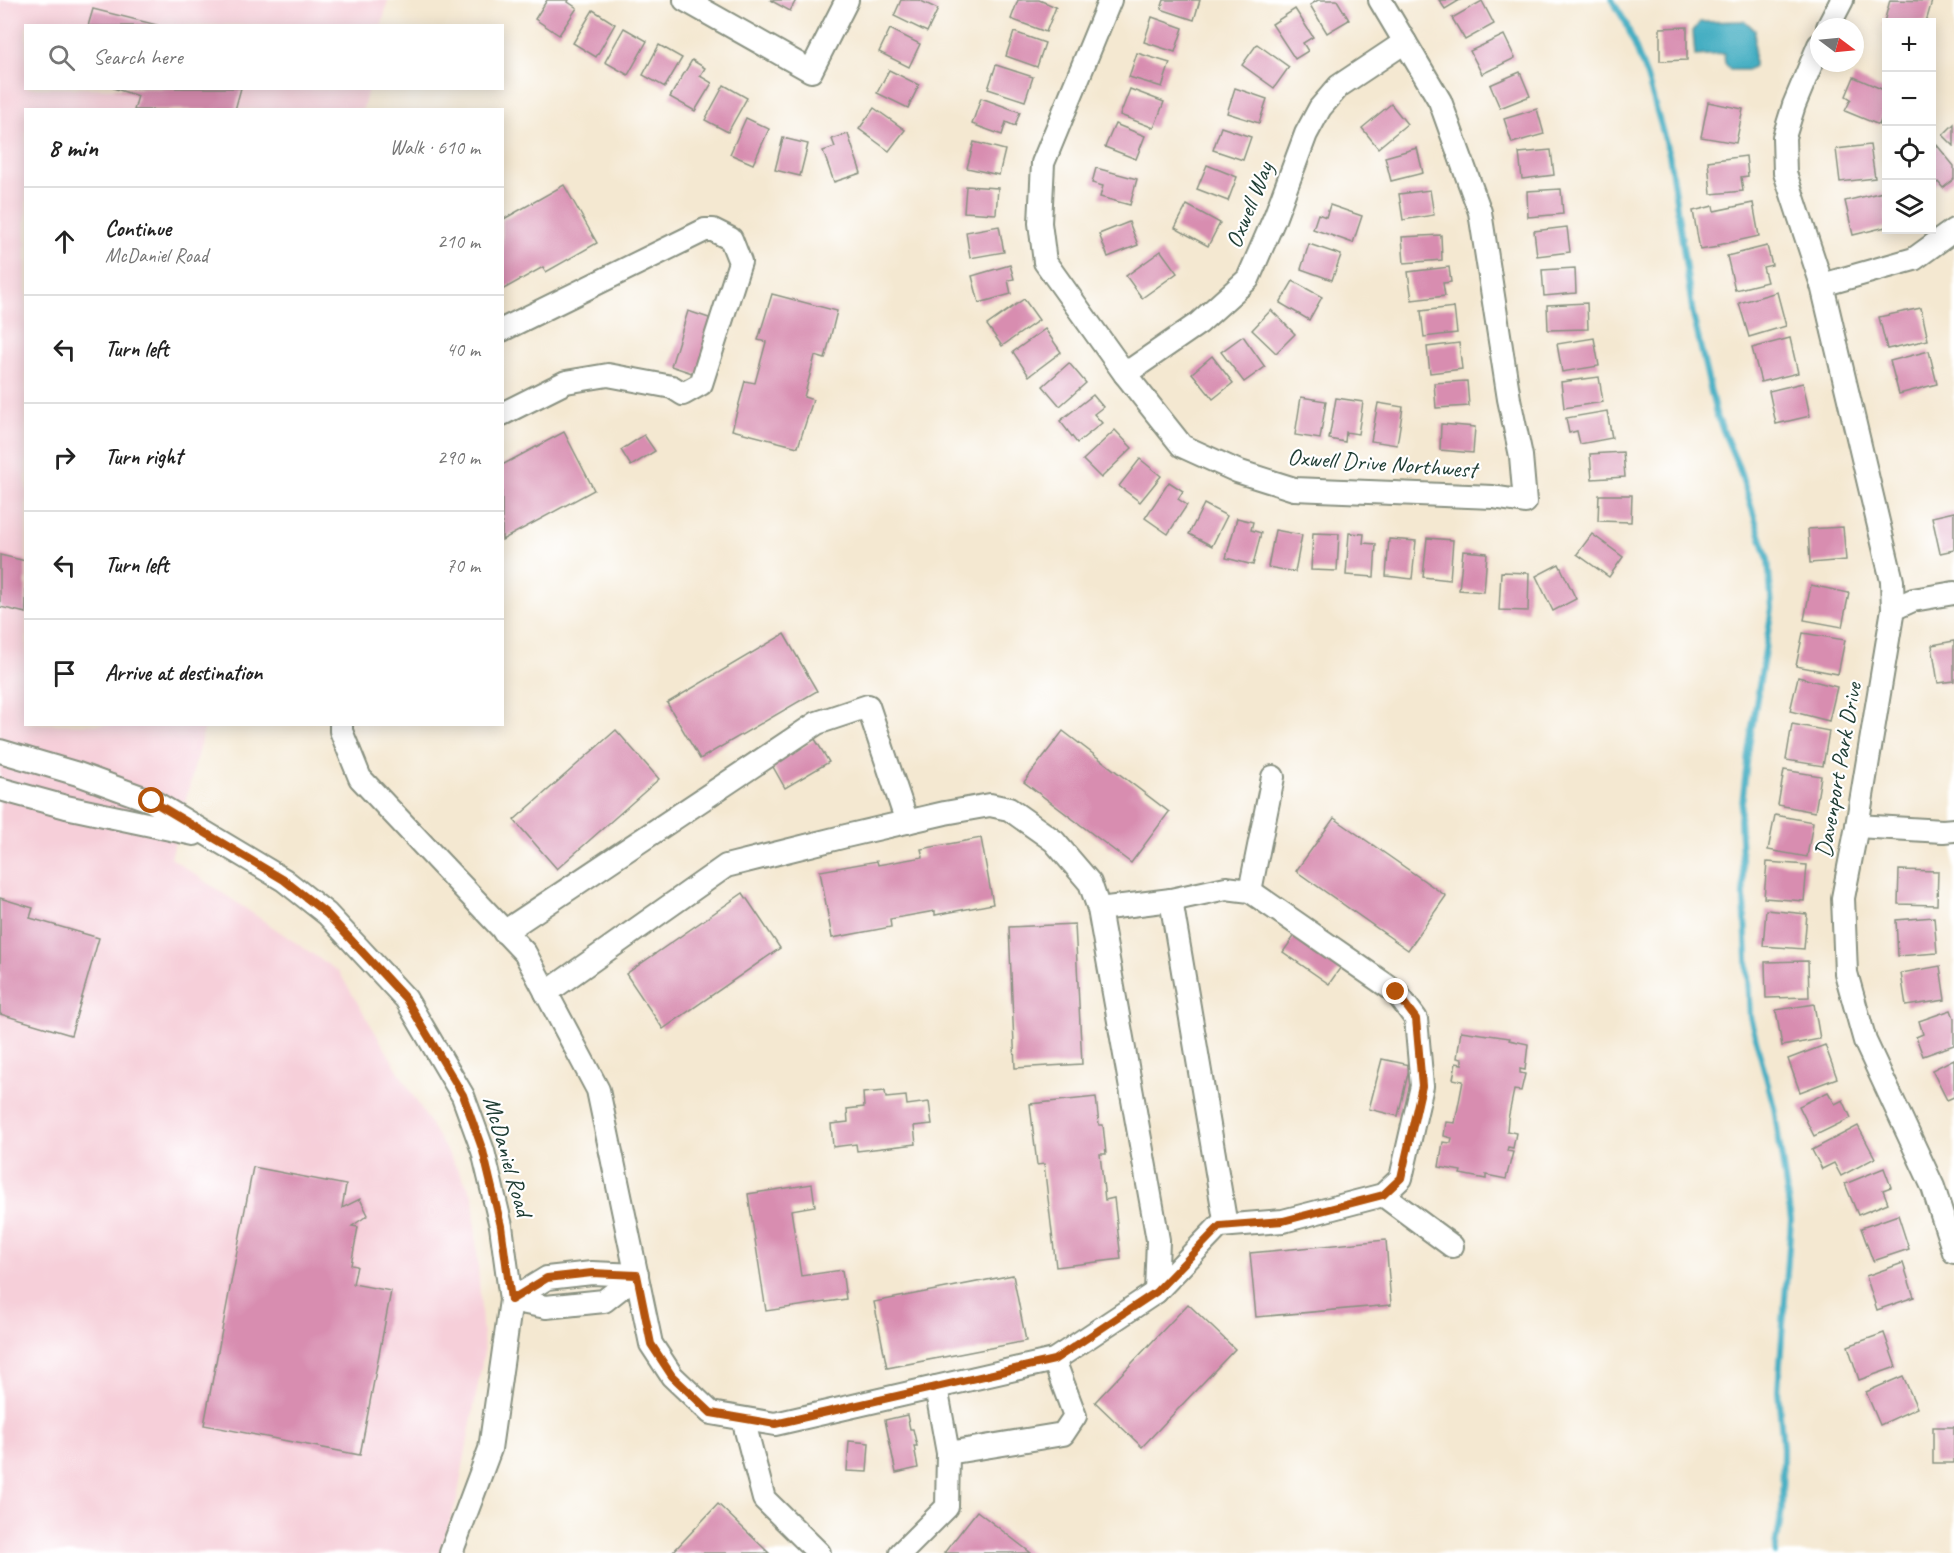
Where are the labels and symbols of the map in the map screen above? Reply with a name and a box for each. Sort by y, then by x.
north arrow [1810,18,1864,72]
street label: Oxwell Way [1218,156,1280,252]
street label: Oxwell Drive Northwest [1286,441,1481,485]
street label: Davenport Park Drive [1808,678,1869,860]
route start [138,787,164,813]
route end [1382,978,1408,1004]
street label: McDaniel Road [477,1093,540,1223]

